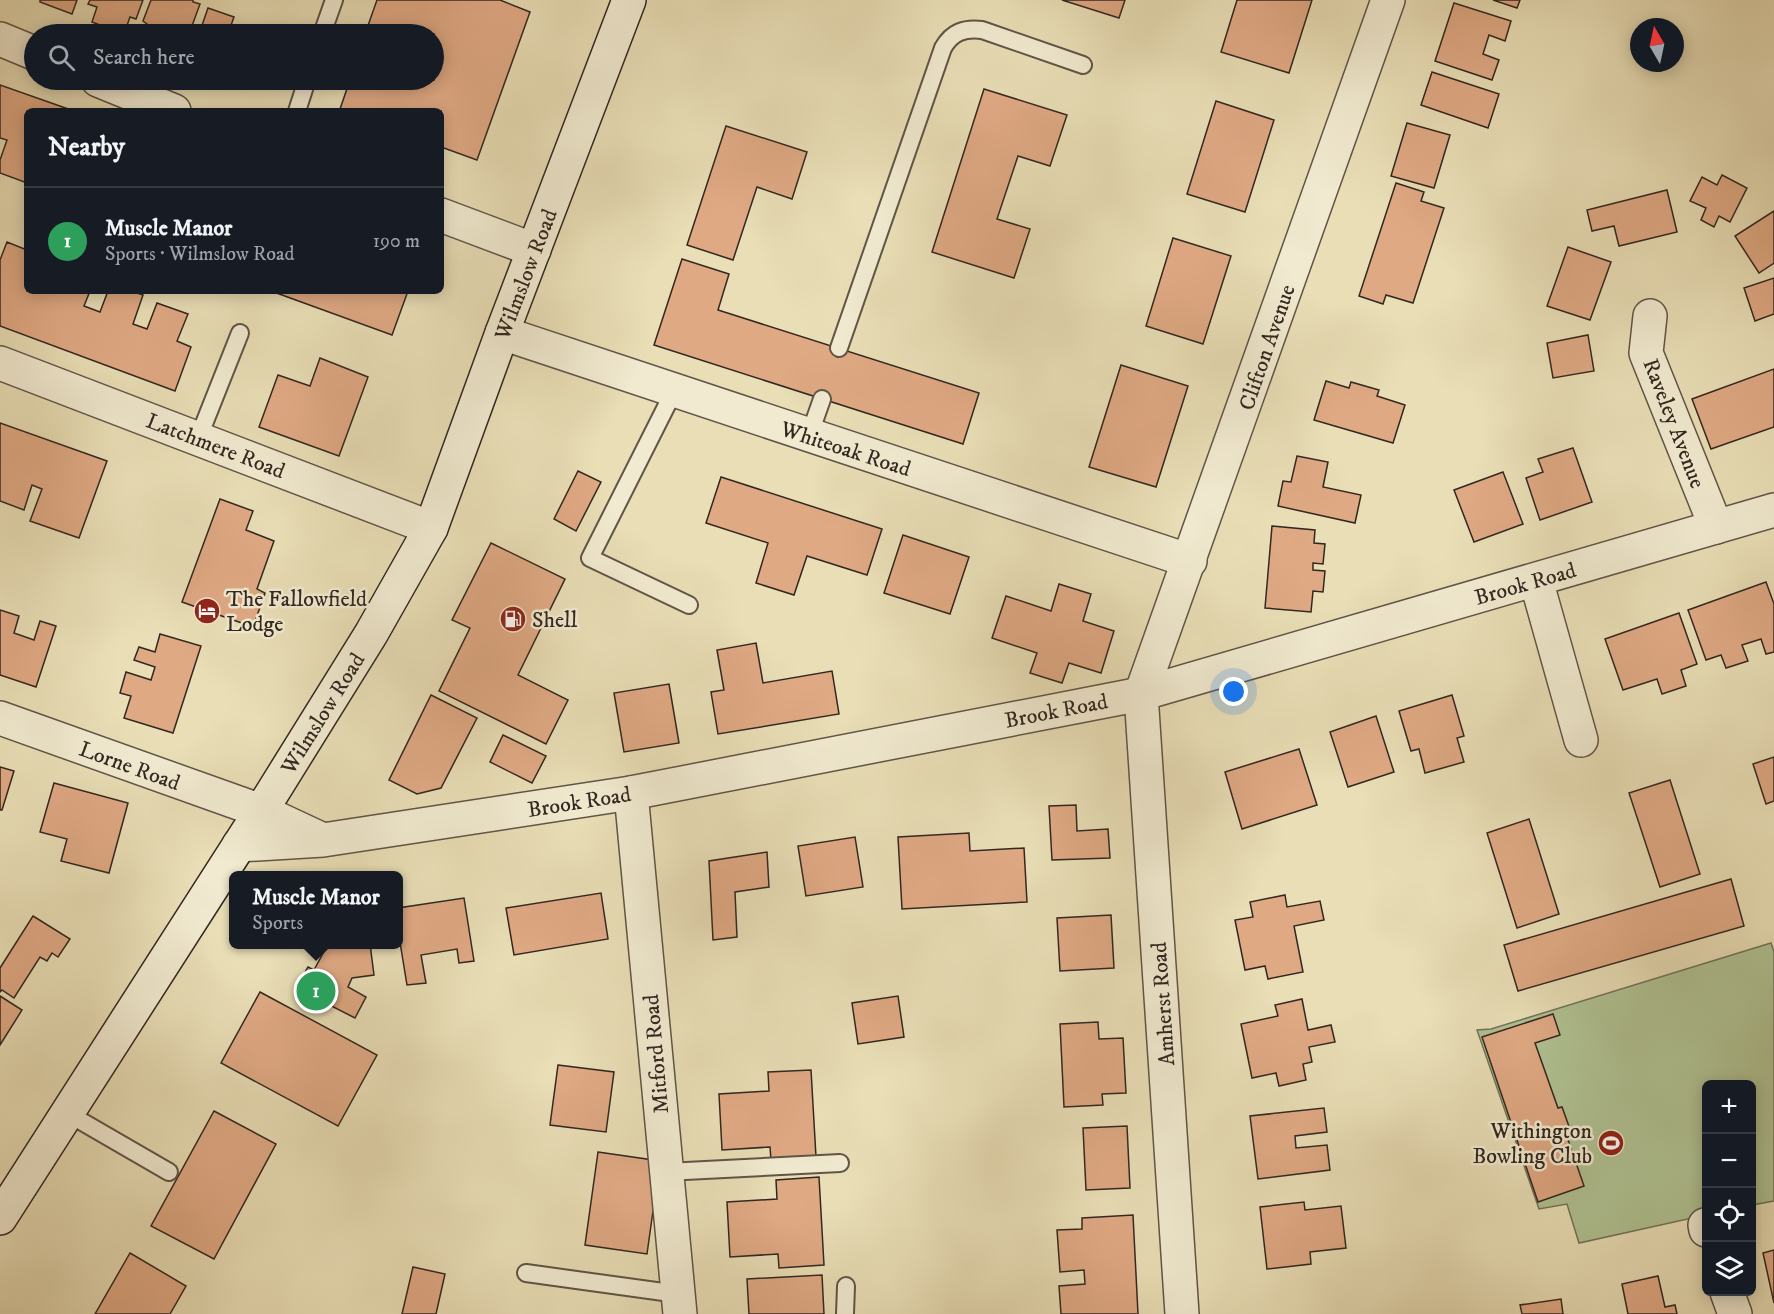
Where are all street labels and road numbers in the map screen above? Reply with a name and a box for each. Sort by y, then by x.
street label: Wilmslow Road [489,205,564,345]
street label: Clifton Avenue [1233,281,1302,414]
street label: Raveley Avenue [1636,355,1711,492]
street label: Latchmere Road [142,408,289,485]
street label: Whiteoak Road [776,415,914,483]
street label: Brook Road [1471,557,1579,612]
street label: Wilmslow Road [275,648,371,780]
street label: Brook Road [1002,688,1110,735]
street label: Lorne Road [75,736,184,797]
street label: Brook Road [526,781,633,824]
street label: Amherst Road [1146,941,1181,1067]
street label: Mitford Road [638,993,675,1115]

